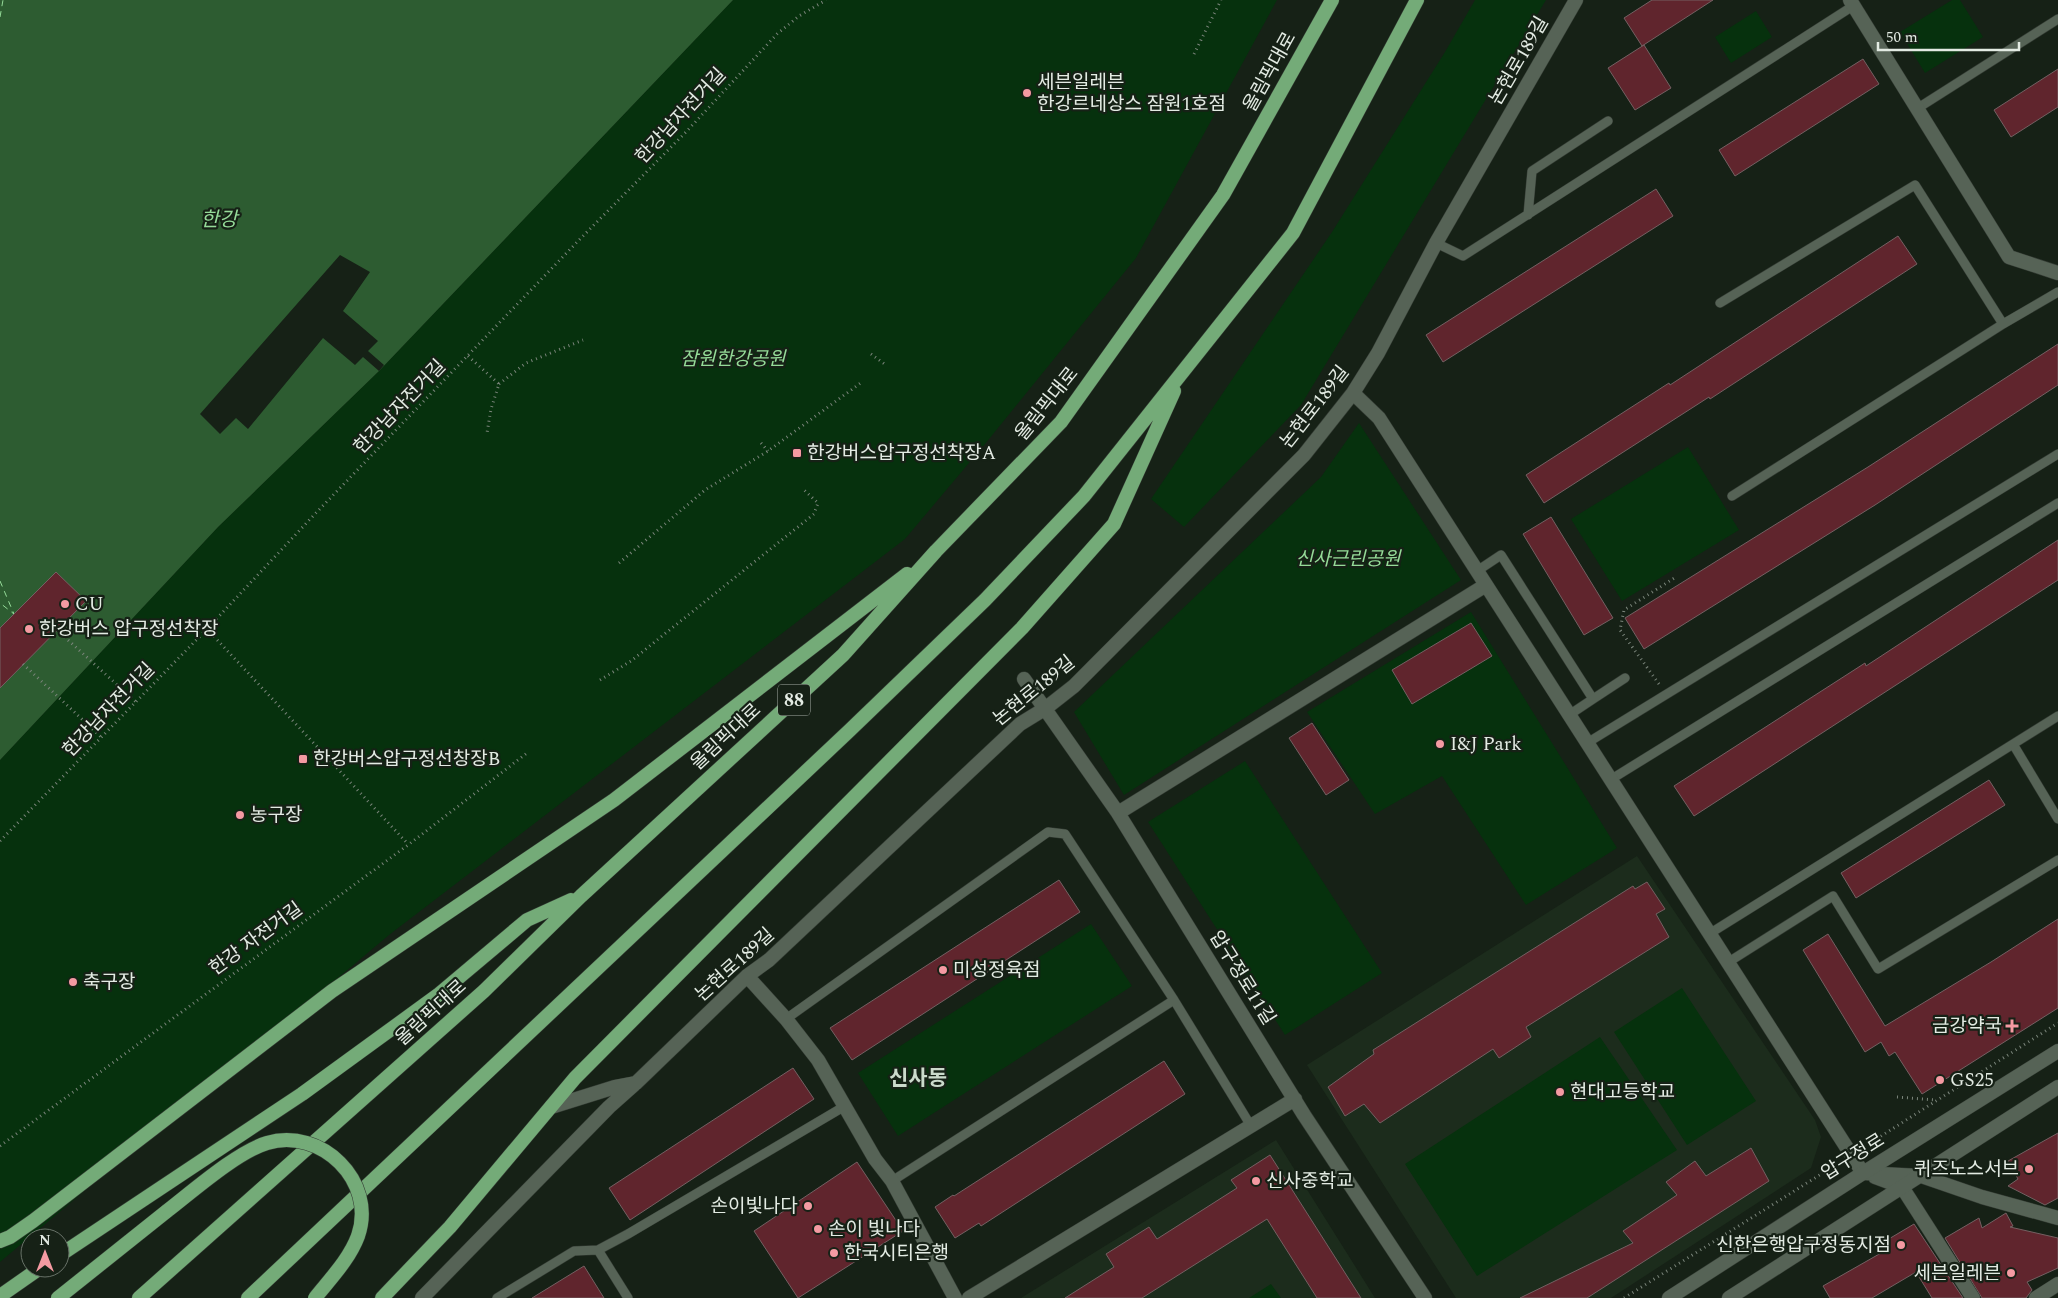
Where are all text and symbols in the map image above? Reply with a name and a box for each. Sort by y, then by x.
street label: 논현로189길 [1482,11,1556,111]
scale bar [1878,20,2019,52]
text: 50 m [1886,26,1918,49]
street label: 올림픽대로 [1236,27,1304,117]
street label: 한강남자전거길 [629,61,733,171]
place label: 세븐일레븐 한강르네상스 잠원1호점 [1037,68,1226,119]
marker: 세븐일레븐 한강르네상스 잠원1호점 [1021,87,1033,99]
water label: 한강 [201,205,240,235]
park label: 잠원한강공원 [681,345,787,374]
street label: 한강남자전거길 [347,353,453,461]
street label: 논현로189길 [1273,359,1357,455]
street label: 올림픽대로 [1008,361,1086,447]
place label: 한강버스압구정선착장A [807,439,996,468]
marker: 한강버스압구정선착장A [791,447,803,459]
park label: 신사근린공원 [1296,545,1402,574]
place label: CU [75,590,104,619]
marker: CU [59,598,71,610]
place label: 한강버스 압구정선착장 [39,615,219,644]
marker: 한강버스 압구정선착장 [23,623,35,635]
street label: 논현로189길 [987,649,1081,733]
street label: 한강남자전거길 [56,656,162,764]
road number: 88 [778,684,810,716]
street label: 올림픽대로 [684,697,768,777]
place label: I&J Park [1450,730,1522,759]
marker: I&J Park [1434,738,1446,750]
place label: 한강버스압구정선창장B [313,745,500,774]
marker: 한강버스압구정선창장B [297,753,309,765]
place label: 농구장 [250,801,302,830]
marker: 농구장 [234,809,246,821]
street label: 한강 자전거길 [203,895,309,983]
street label: 논현로189길 [689,921,781,1009]
street label: 압구정로11길 [1202,925,1282,1031]
place label: 미성정육점 [953,956,1040,985]
marker: 미성정육점 [937,964,949,976]
place label: 축구장 [83,968,135,997]
street label: 올림픽대로 [389,973,473,1053]
marker: 축구장 [67,976,79,988]
place label: 금강약국 [1932,1012,2002,1041]
marker: 금강약국 [2006,1020,2018,1032]
district label: 신사동 [889,1063,947,1095]
place label: GS25 [1950,1066,1994,1095]
marker: GS25 [1934,1074,1946,1086]
place label: 현대고등학교 [1570,1078,1675,1107]
marker: 현대고등학교 [1554,1086,1566,1098]
street label: 압구정로 [1816,1126,1890,1188]
place label: 퀴즈노스서브 [1914,1155,2019,1184]
marker: 퀴즈노스서브 [2023,1163,2035,1175]
place label: 신사중학교 [1266,1167,1353,1196]
marker: 신사중학교 [1250,1175,1262,1187]
place label: 손이빛나다 [711,1192,798,1221]
marker: 손이빛나다 [802,1200,814,1212]
place label: 손이 빛나다 [828,1215,920,1244]
marker: 손이 빛나다 [812,1223,824,1235]
north arrow [20,1228,70,1278]
text: N [39,1230,51,1251]
place label: 신한은행압구정동지점 [1716,1231,1891,1260]
place label: 한국시티은행 [844,1239,949,1268]
marker: 신한은행압구정동지점 [1895,1239,1907,1251]
marker: 한국시티은행 [828,1247,840,1259]
place label: 세븐일레븐 [1914,1259,2001,1288]
marker: 세븐일레븐 [2005,1267,2017,1279]

